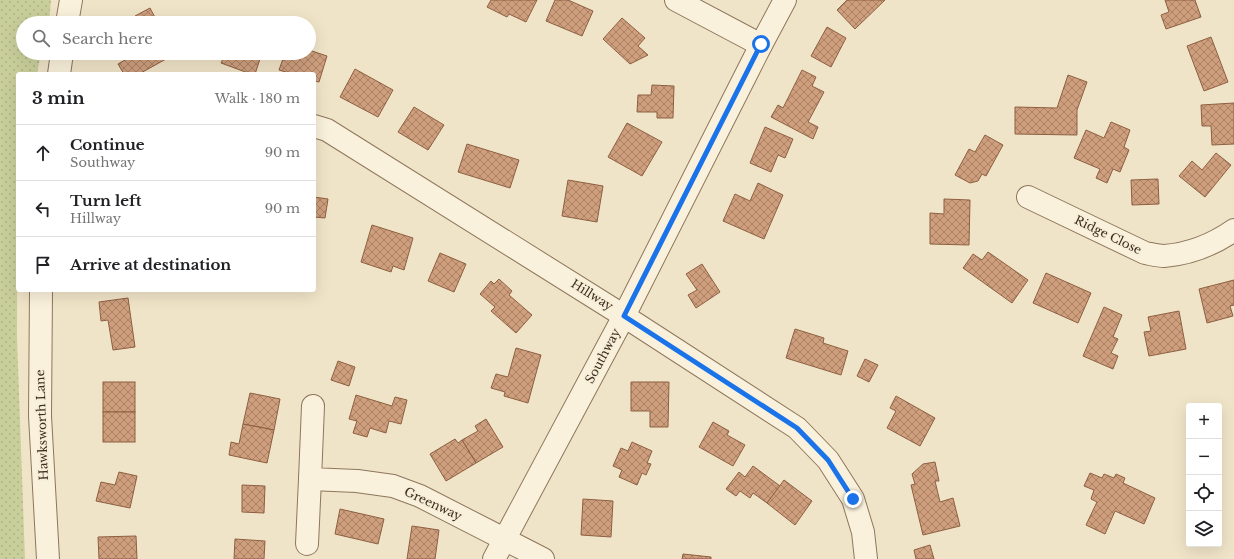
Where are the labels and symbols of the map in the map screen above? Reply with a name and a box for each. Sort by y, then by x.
route start [752,35,770,53]
street label: Ridge Close [1072,212,1144,257]
street label: Hillway [568,276,616,314]
street label: Southway [582,325,623,386]
street label: Hawksworth Lane [32,369,51,481]
street label: Greenway [402,484,465,524]
route end [844,490,862,508]

